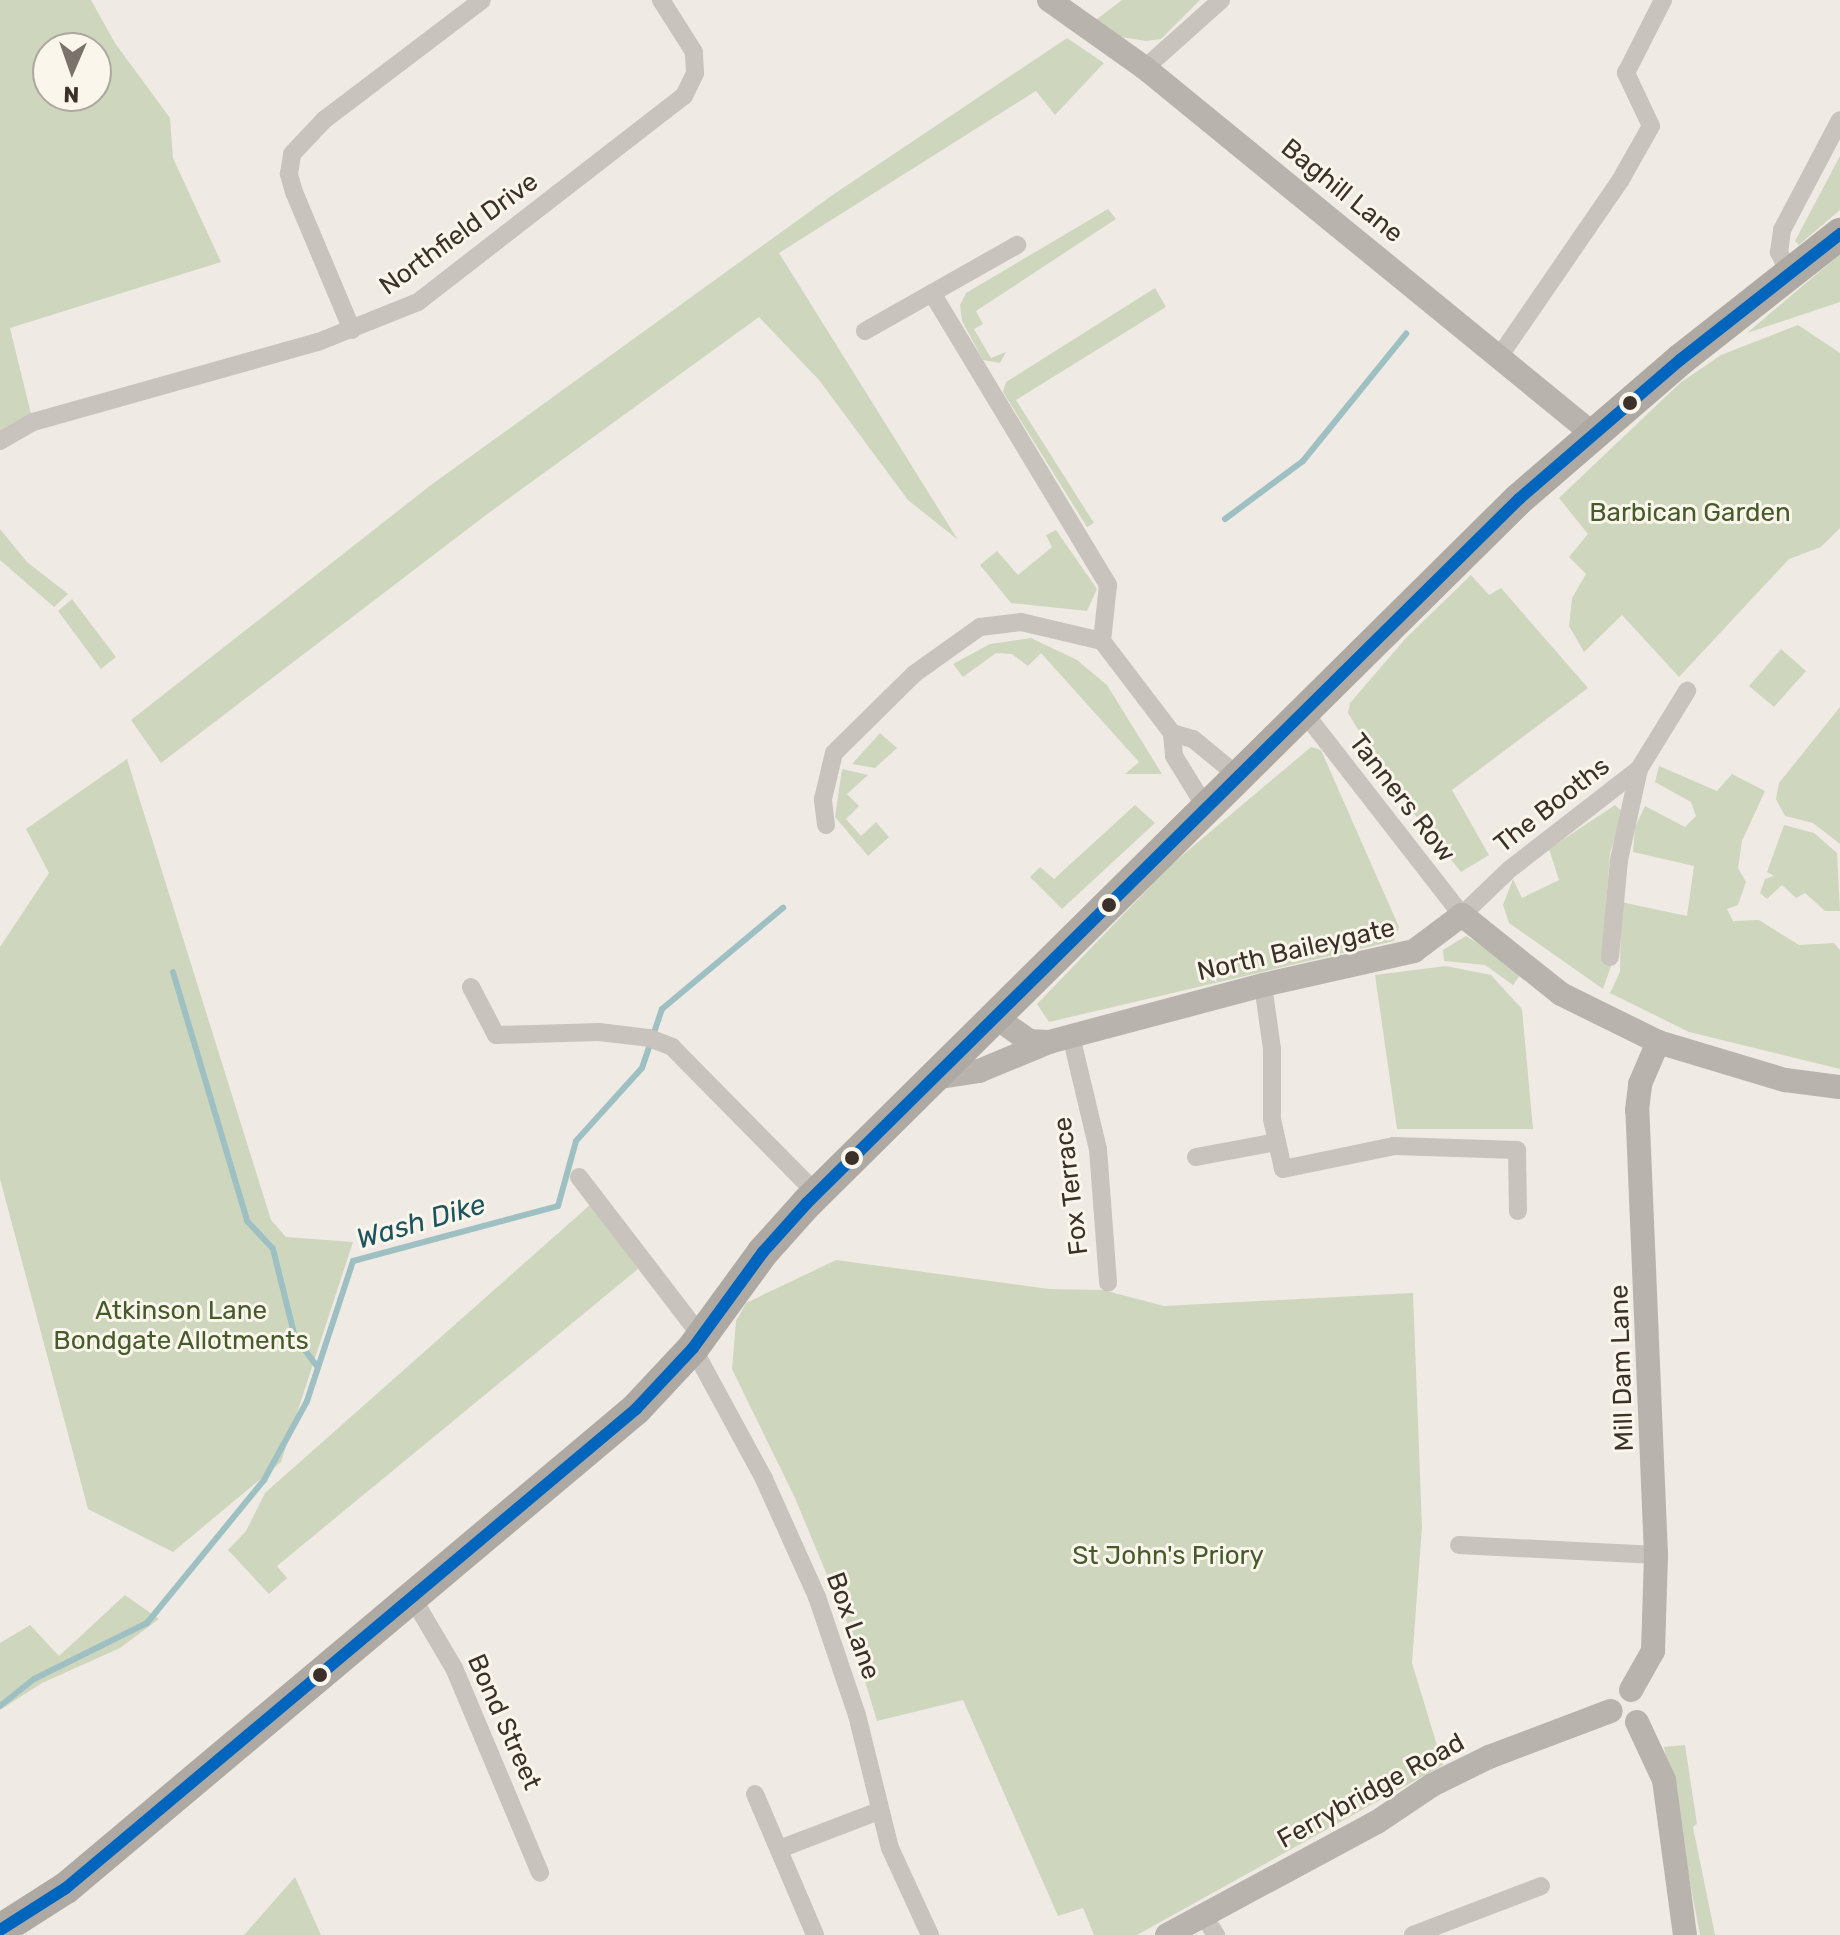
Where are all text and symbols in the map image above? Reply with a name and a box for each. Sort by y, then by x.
north arrow [32,32,112,112]
text: N [63,81,80,108]
street label: Baghill Lane [1275,132,1409,250]
street label: Northfield Drive [374,166,544,302]
unlabelled marker [1622,395,1638,411]
park label: Barbican Garden [1589,497,1791,529]
street label: Tanners Row [1342,727,1462,869]
street label: The Booths [1488,750,1616,860]
unlabelled marker [1101,897,1117,913]
street label: North Baileygate [1194,912,1398,988]
street label: Fox Terrace [1047,1115,1095,1257]
unlabelled marker [844,1150,860,1166]
water label: Wash Dike [353,1188,489,1256]
street label: Mill Dam Lane [1603,1284,1641,1452]
park label: Atkinson Lane Bondgate Allotments [53,1295,309,1356]
park label: St John's Priory [1072,1540,1264,1572]
street label: Box Lane [819,1568,887,1684]
street label: Bond Street [460,1649,548,1795]
unlabelled marker [312,1667,328,1683]
street label: Ferrybridge Road [1272,1727,1470,1855]

